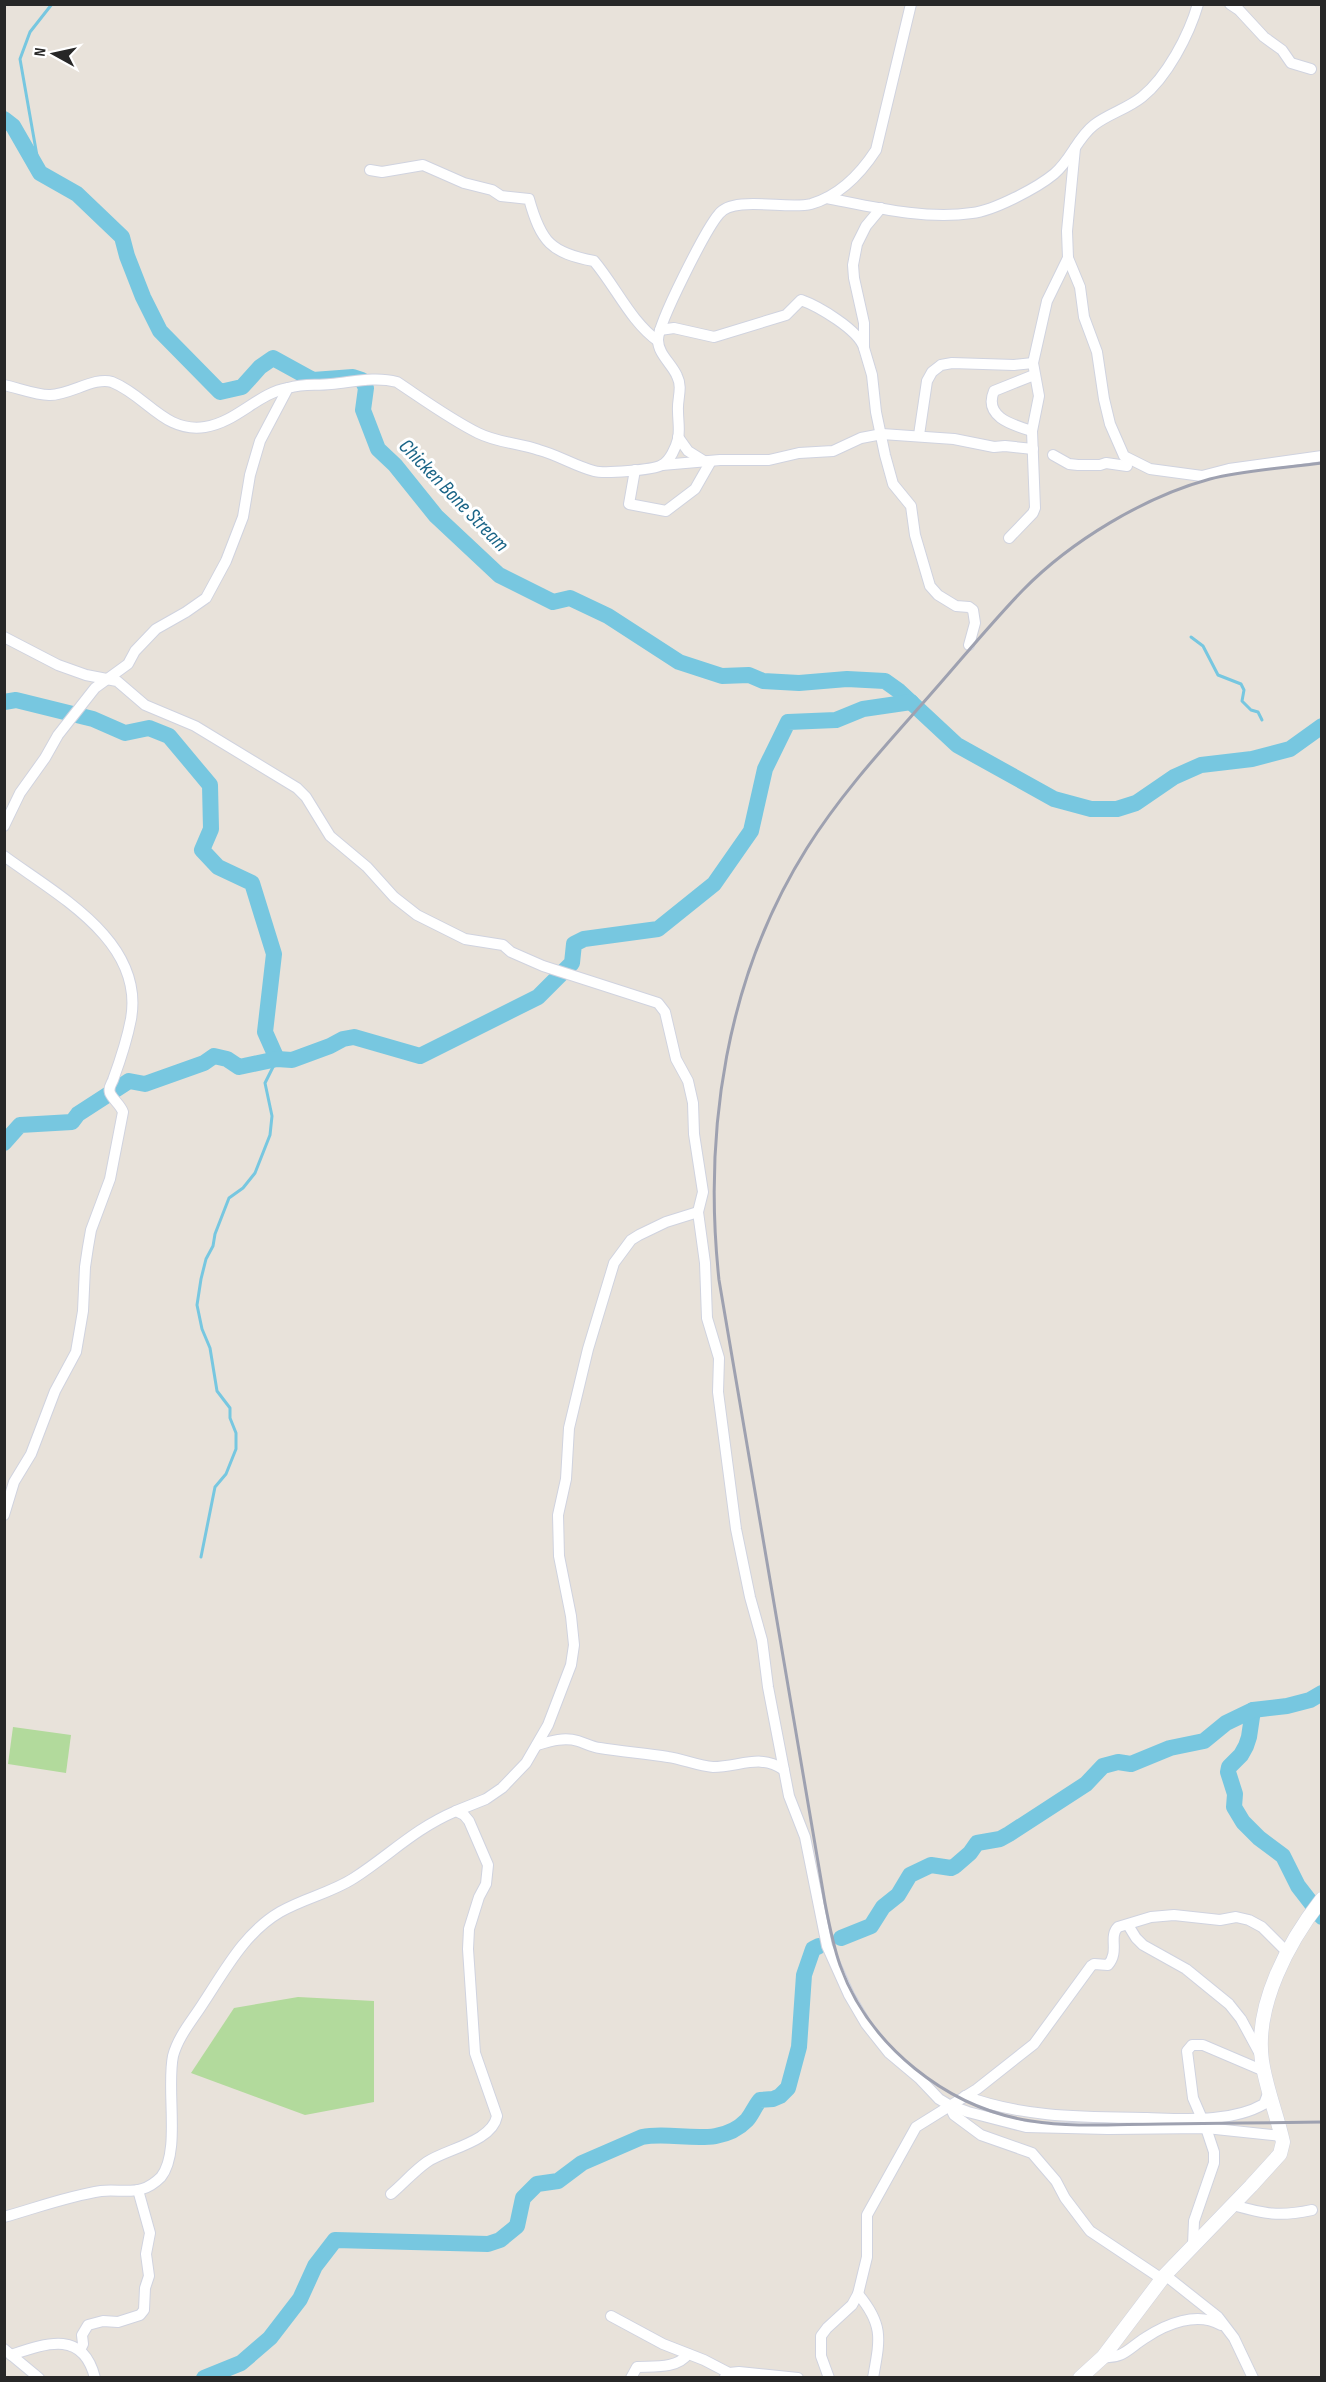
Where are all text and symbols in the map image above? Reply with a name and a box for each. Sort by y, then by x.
north arrow [24,24,84,84]
text: N [31,47,51,58]
water label: Chicken Bone Stream [394,434,514,557]

